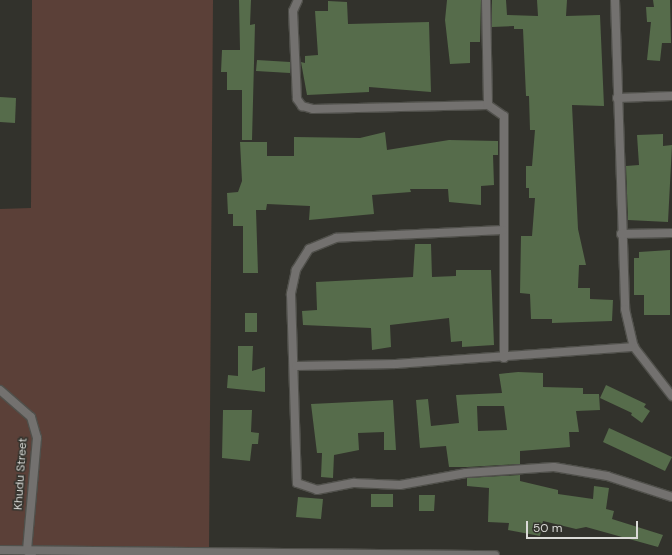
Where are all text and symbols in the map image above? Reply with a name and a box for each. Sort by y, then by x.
street label: Khudu Street [11,437,31,511]
scale bar [528,513,640,539]
text: 50 m [533,520,562,536]

